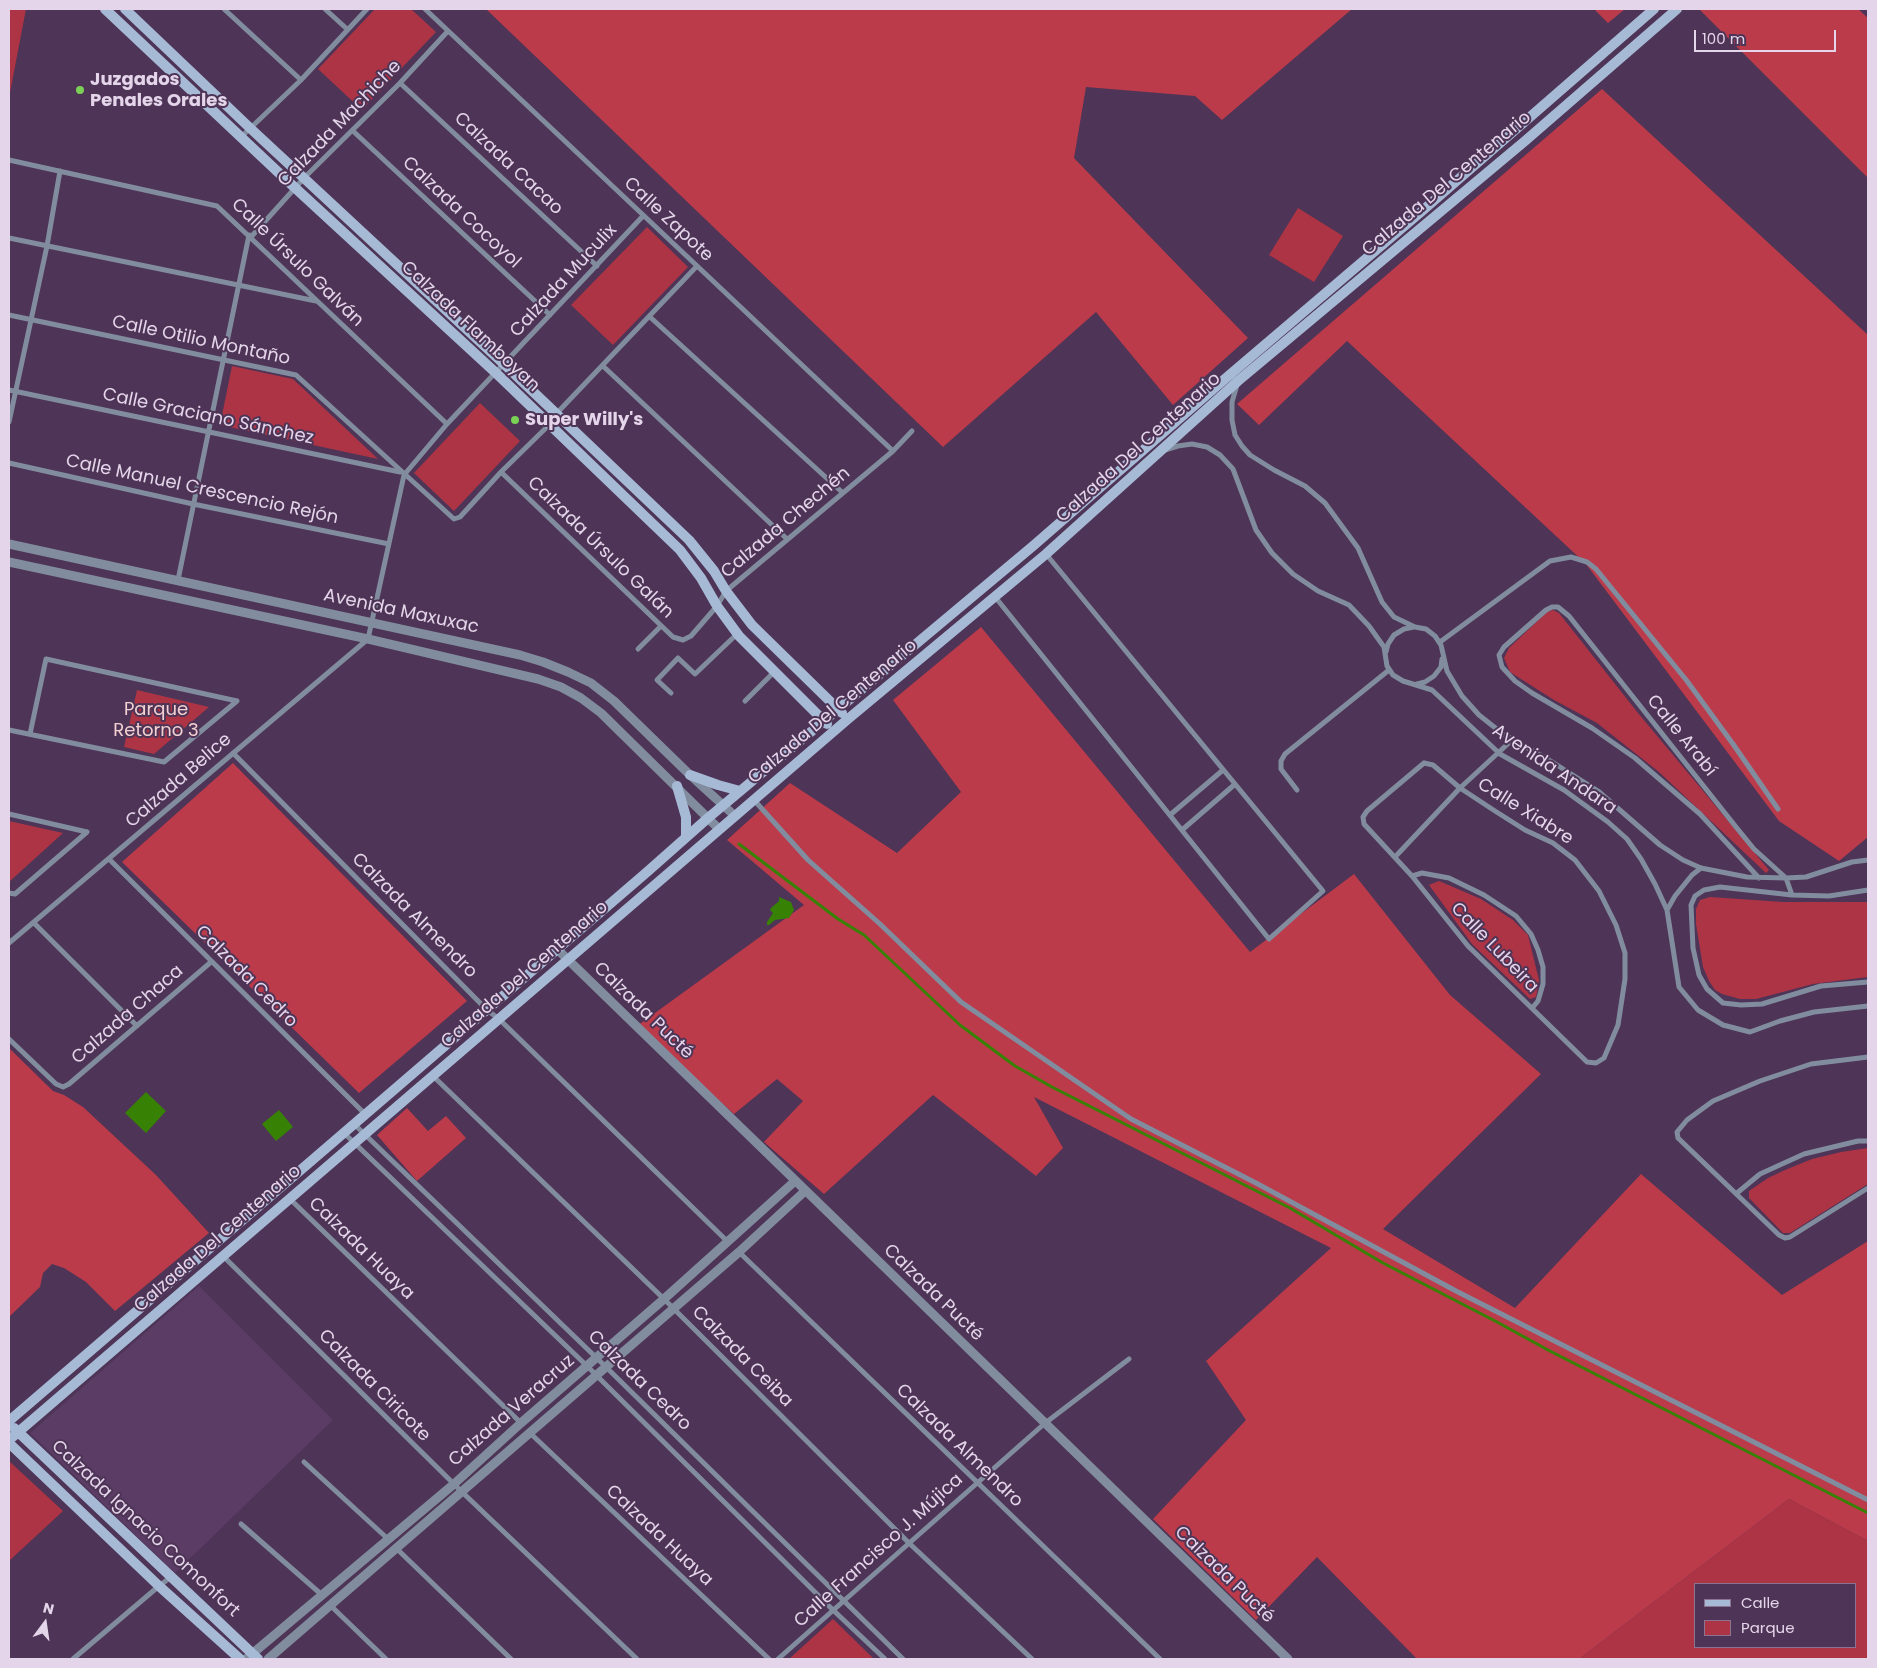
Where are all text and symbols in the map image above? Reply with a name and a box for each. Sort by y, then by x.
scale bar [1697,20,1840,52]
text: 100 m [1702,28,1745,49]
street label: Calzada Machiche [274,56,406,192]
place label: Juzgados Penales Orales [90,69,227,112]
marker: Juzgados Penales Orales [74,84,86,96]
street label: Calzada Del Centenario [1358,107,1536,261]
street label: Calzada Cacao [449,108,567,220]
street label: Calzada Cocoyol [397,153,525,273]
street label: Calle Zapote [619,173,717,267]
street label: Calle Úrsulo Galván [226,194,368,332]
street label: Calzada Muculix [506,220,622,342]
street label: Calzada Flamboyan [396,257,544,397]
street label: Calle Otilio Montaño [110,312,292,370]
street label: Calzada Del Centenario [1052,368,1226,528]
street label: Calle Graciano Sánchez [101,384,315,450]
place label: Super Willy's [525,409,643,431]
marker: Super Willy's [509,414,521,426]
street label: Calle Manuel Crescencio Rejón [64,451,340,529]
street label: Calzada Chechén [717,463,855,583]
street label: Calzada Úrsulo Galán [522,473,678,623]
street label: Avenida Maxuxac [321,585,481,639]
street label: Calzada Del Centenario [744,635,922,789]
street label: Calle Arabí [1642,691,1720,781]
park label: Parque Retorno 3 [113,699,199,742]
street label: Avenida Andara [1488,720,1620,820]
street label: Calzada Belice [122,729,236,833]
street label: Calle Xiabre [1473,774,1577,850]
street label: Calzada Almendro [347,849,481,983]
street label: Calzada Del Centenario [437,897,613,1053]
street label: Calle Lubeira [1446,898,1542,998]
street label: Calzada Cedro [190,921,302,1033]
street label: Calzada Pucté [589,958,697,1064]
street label: Calzada Chaca [68,961,188,1069]
street label: Calzada Del Centenario [130,1161,306,1317]
street label: Calzada Huaya [304,1193,418,1305]
street label: Calzada Pucté [879,1240,987,1346]
street label: Calzada Ceiba [687,1302,797,1412]
street label: Calzada Ciricote [313,1325,435,1447]
street label: Calzada Cedro [583,1326,695,1436]
street label: Calzada Veracruz [445,1351,579,1471]
street label: Calzada Almendro [891,1380,1027,1512]
street label: Calzada Ignacio Comonfort [46,1436,244,1622]
street label: Calle Francisco J. Mújica [790,1470,968,1632]
street label: Calzada Huaya [601,1481,717,1591]
street label: Calzada Pucté [1170,1522,1278,1628]
legend [1694,1583,1857,1648]
text: Calle [1741,1592,1779,1613]
text: N [41,1597,56,1619]
north arrow [20,1598,70,1648]
text: Parque [1741,1617,1794,1638]

